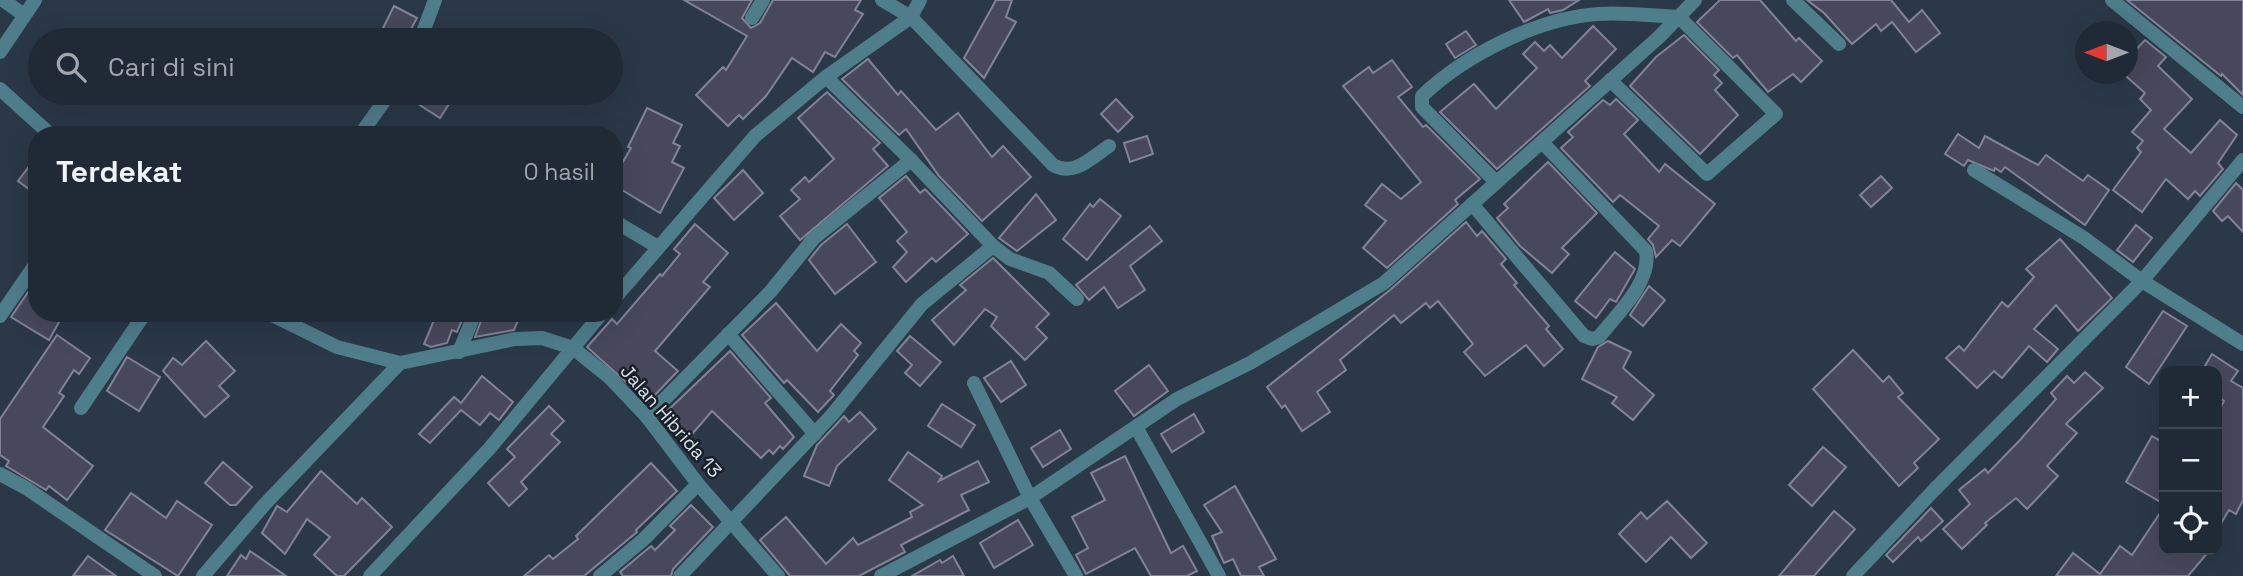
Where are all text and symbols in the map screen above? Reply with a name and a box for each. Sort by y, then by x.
north arrow [2075,21,2138,84]
search box [28,28,623,105]
icon: search [52,48,90,86]
text: Cari di sini [108,50,235,84]
text: Terdekat [56,152,182,191]
text: 0 hasil [524,157,595,187]
street label: Jalan Hibrida 13 [615,359,727,483]
map controls [2159,366,2222,555]
button: + [2159,366,2222,429]
button: − [2159,429,2222,492]
button: locate [2159,492,2222,555]

